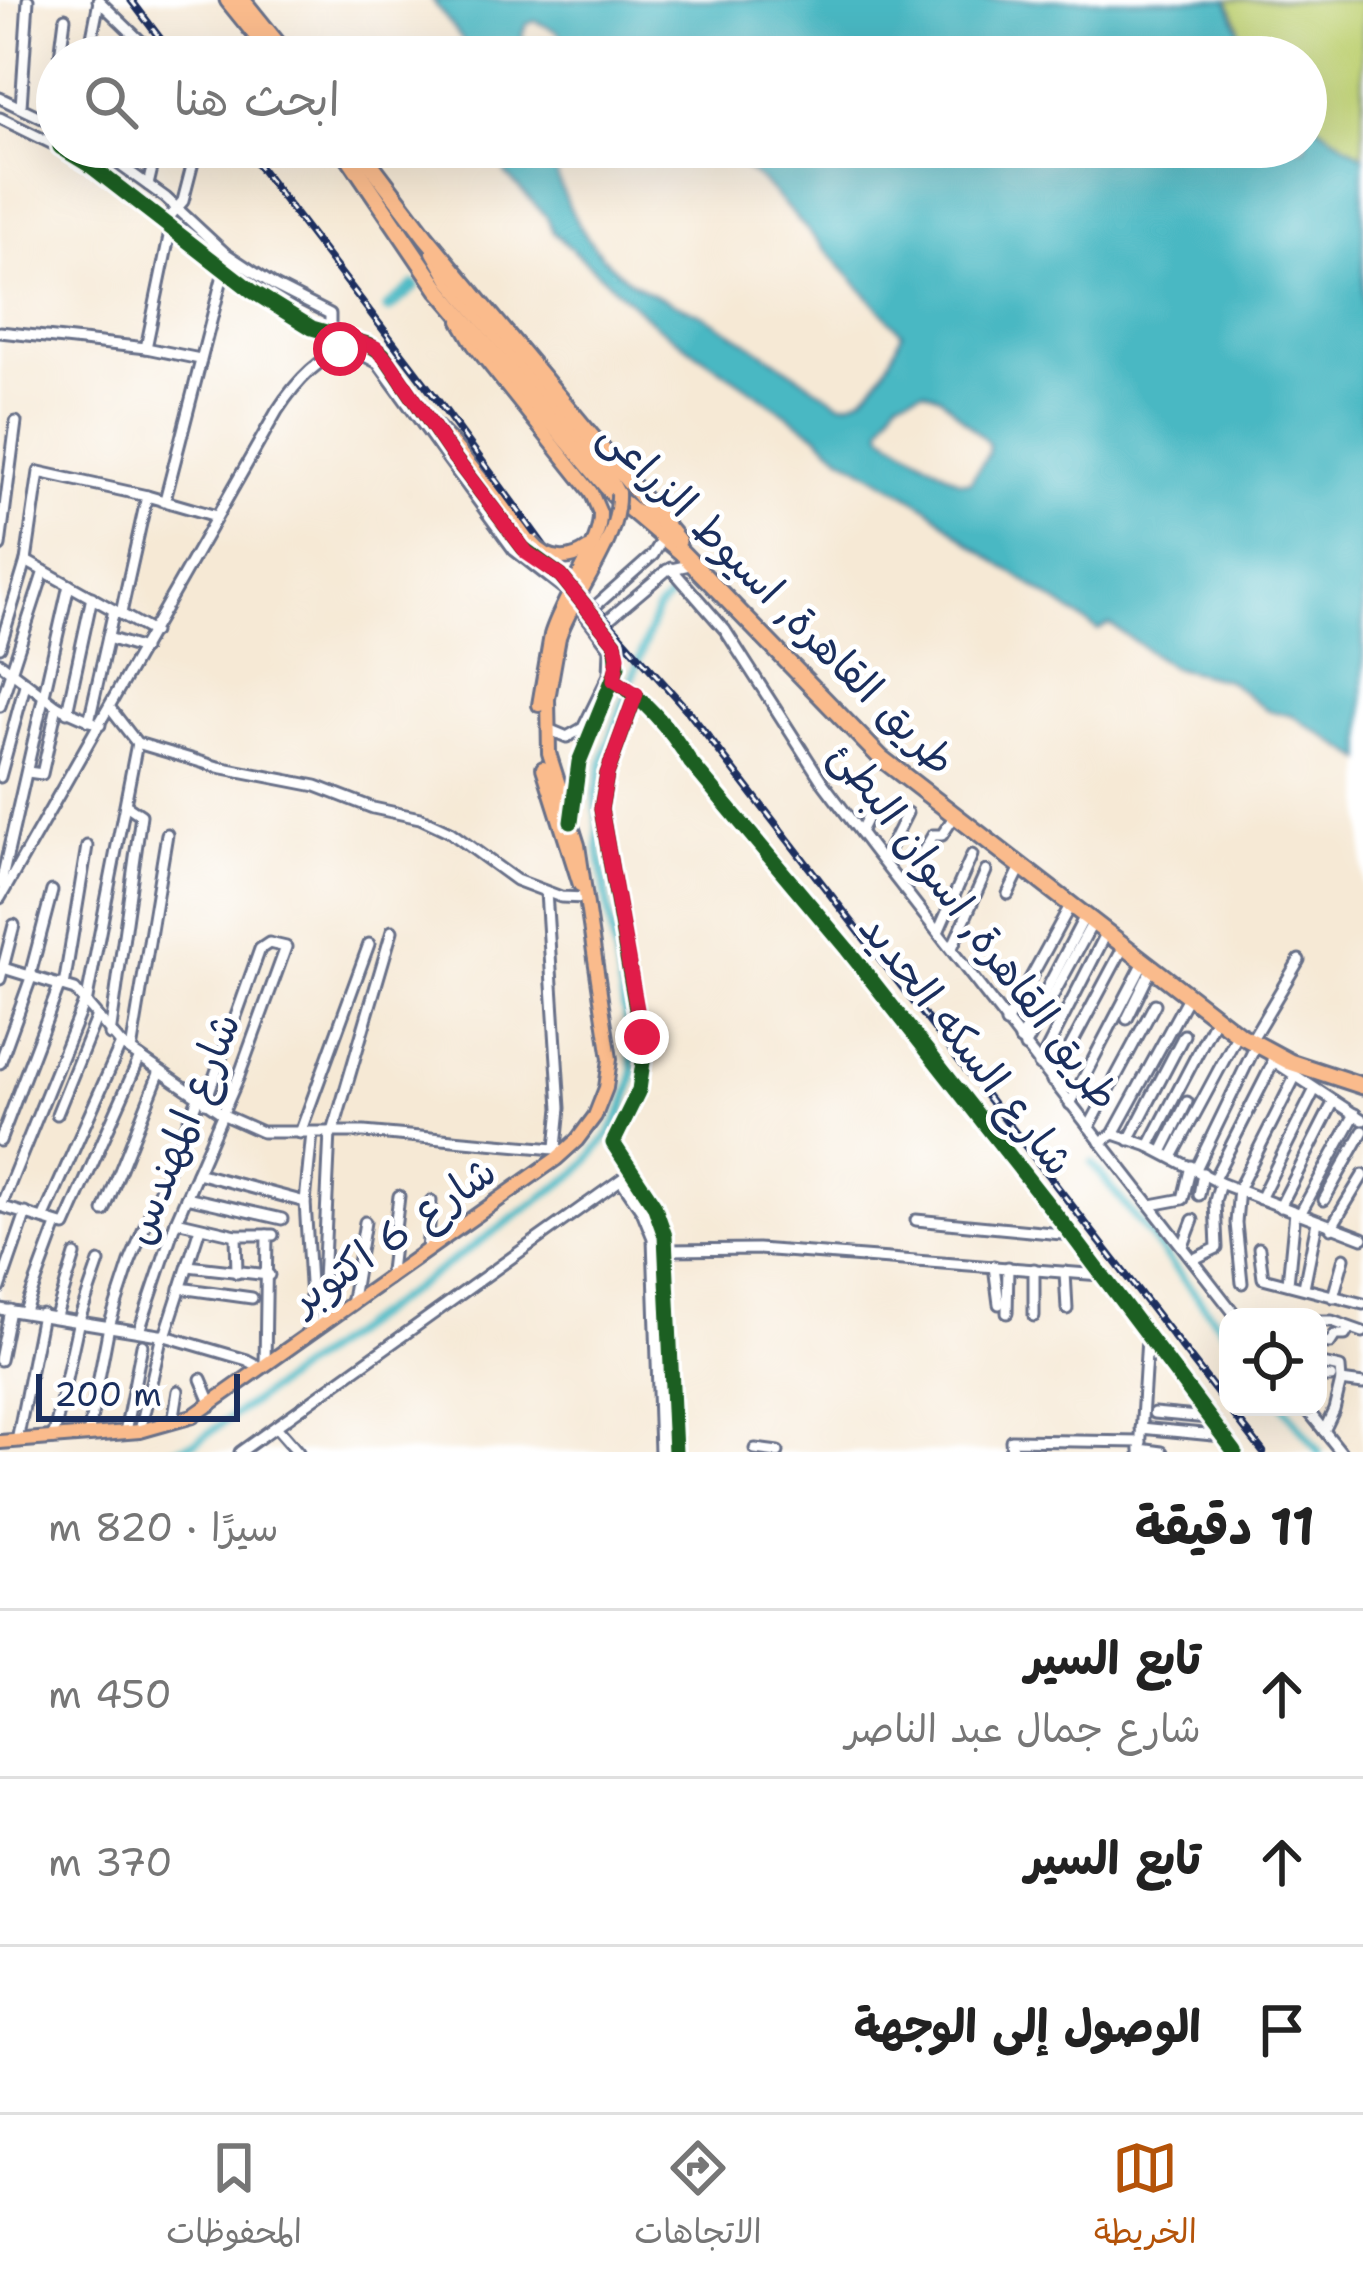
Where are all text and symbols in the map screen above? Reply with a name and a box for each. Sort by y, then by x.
search box [36,36,1327,168]
icon: search [78,69,144,135]
text: ابحث هنا [174,69,340,129]
route start [313,322,367,376]
street label: طريق القاهرة, اسيوط الزراعى [588,407,968,787]
street label: طريق القاهرة, اسوان البطئ [818,729,1134,1121]
street label: شارع السكه الحديد [845,901,1087,1188]
street label: شارع المهندس [109,1004,255,1253]
route end [615,1010,669,1064]
street label: شارع 6 اكتوبر [277,1143,508,1329]
map controls [1219,1308,1327,1416]
button: locate [1219,1308,1327,1416]
scale bar [36,1368,240,1421]
text: 200 m [54,1372,162,1417]
text: 11 دقيقة [1135,1492,1315,1560]
text: سيرًا · 820 m [48,1501,279,1553]
text: تابع السير [1025,1628,1201,1688]
icon: ahead [1249,1661,1315,1727]
text: 450 m [48,1668,172,1720]
text: شارع جمال عبد الناصر [845,1702,1201,1754]
text: تابع السير [1025,1828,1201,1888]
icon: ahead [1249,1829,1315,1895]
text: 370 m [48,1836,173,1888]
text: الوصول إلى الوجهة [854,1996,1201,2056]
icon: arrive [1249,1997,1315,2063]
tab: المحفوظات [166,2135,302,2261]
tab: الاتجاهات [634,2135,762,2261]
tab: الخريطة [1094,2135,1197,2261]

